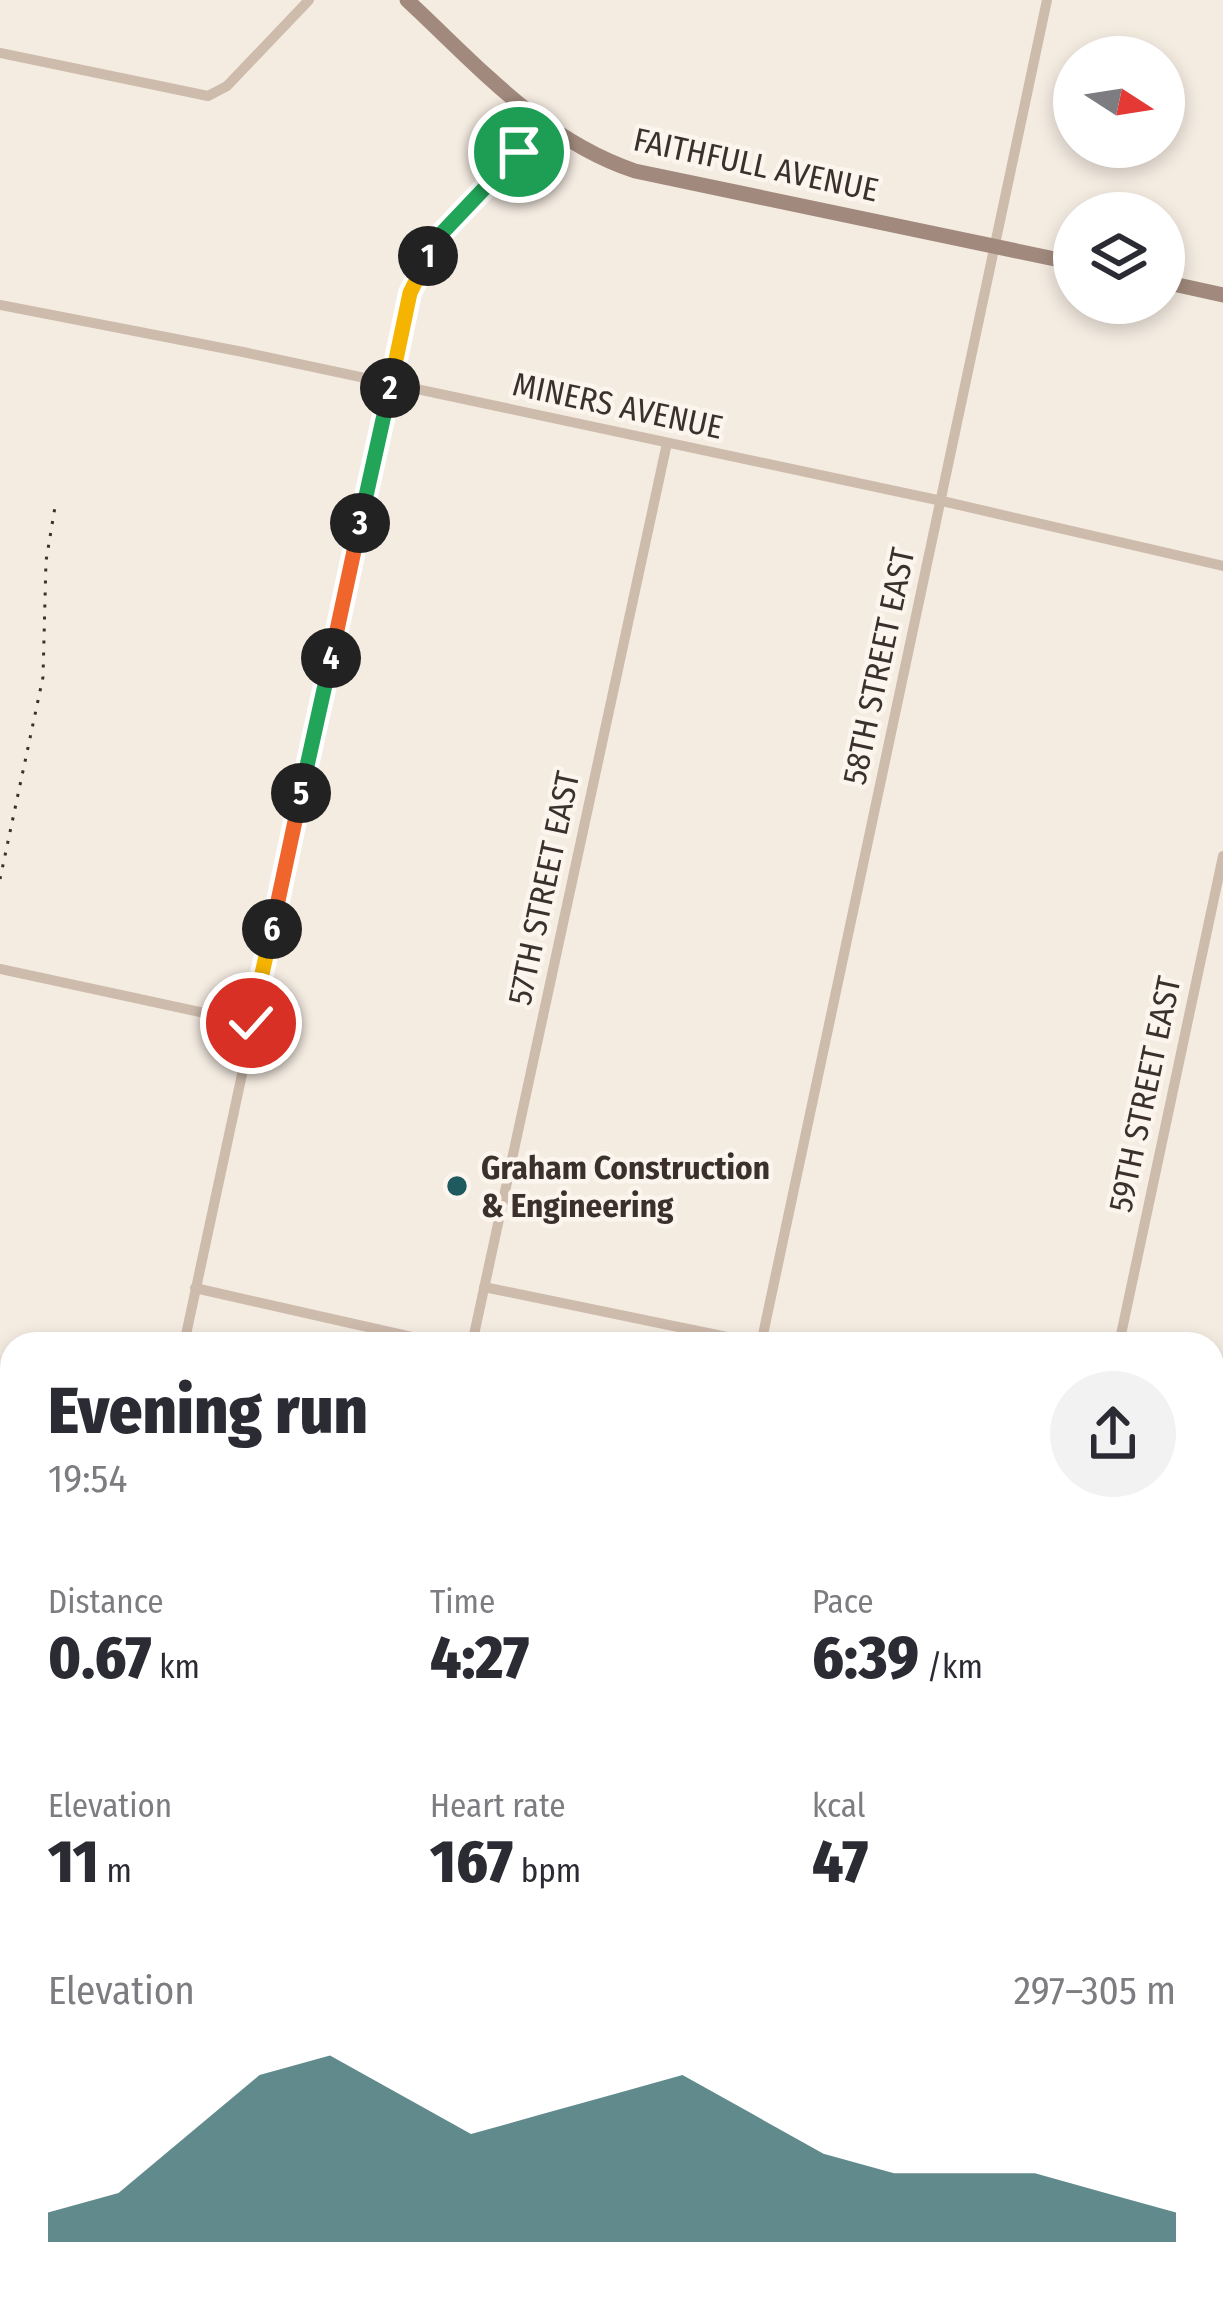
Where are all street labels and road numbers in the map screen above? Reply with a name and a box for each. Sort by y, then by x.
street label: FAITHFULL AVENUE [630,120,882,210]
street label: MINERS AVENUE [509,364,726,448]
street label: 58TH STREET EAST [834,544,924,788]
street label: 57TH STREET EAST [500,767,588,1009]
street label: 59TH STREET EAST [1100,972,1190,1216]

